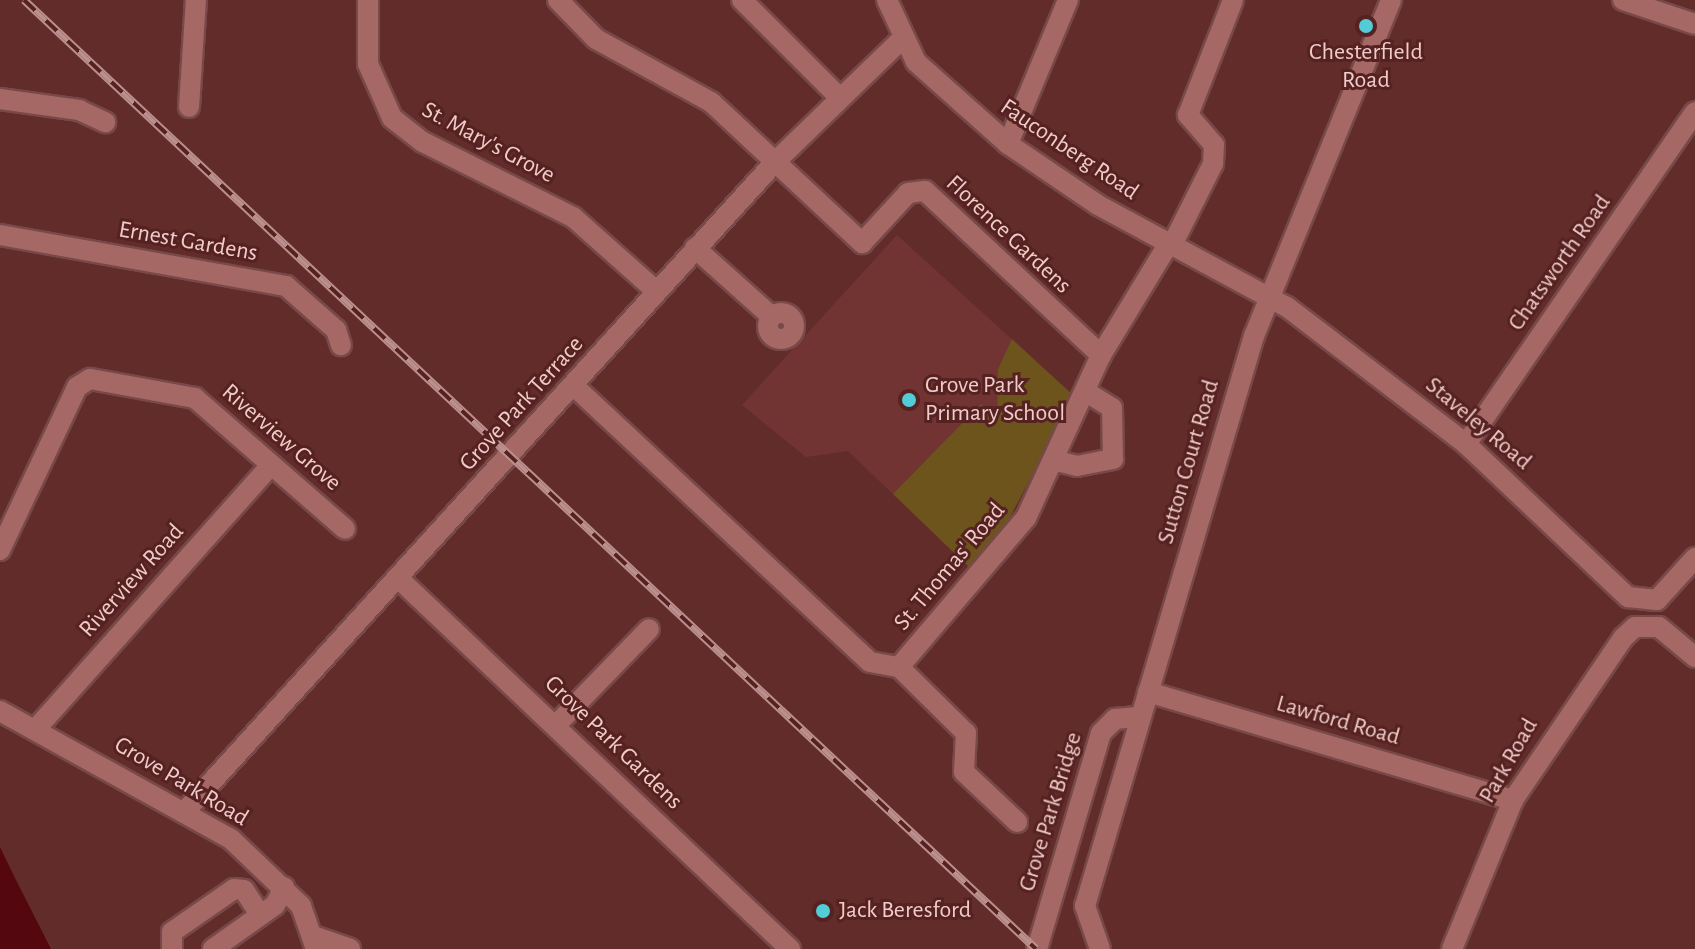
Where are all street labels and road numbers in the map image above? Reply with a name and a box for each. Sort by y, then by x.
street label: Fauconberg Road [994,93,1144,207]
street label: St. Mary's Grove [417,96,559,190]
street label: Florence Gardens [939,170,1077,300]
street label: Chatsworth Road [1502,189,1618,337]
street label: Ernest Gardens [116,216,260,268]
street label: Grove Park Terrace [454,331,590,477]
street label: Staveley Road [1419,371,1537,477]
street label: Sutton Court Road [1152,377,1226,547]
street label: Riverview Grove [215,378,347,498]
street label: St. Thomas' Road [888,497,1012,637]
street label: Riverview Road [73,518,191,644]
street label: Grove Park Gardens [538,670,688,816]
street label: Lawford Road [1273,690,1403,752]
street label: Park Road [1473,713,1545,809]
street label: Grove Park Bridge [1013,729,1089,895]
street label: Grove Park Road [109,731,253,833]

